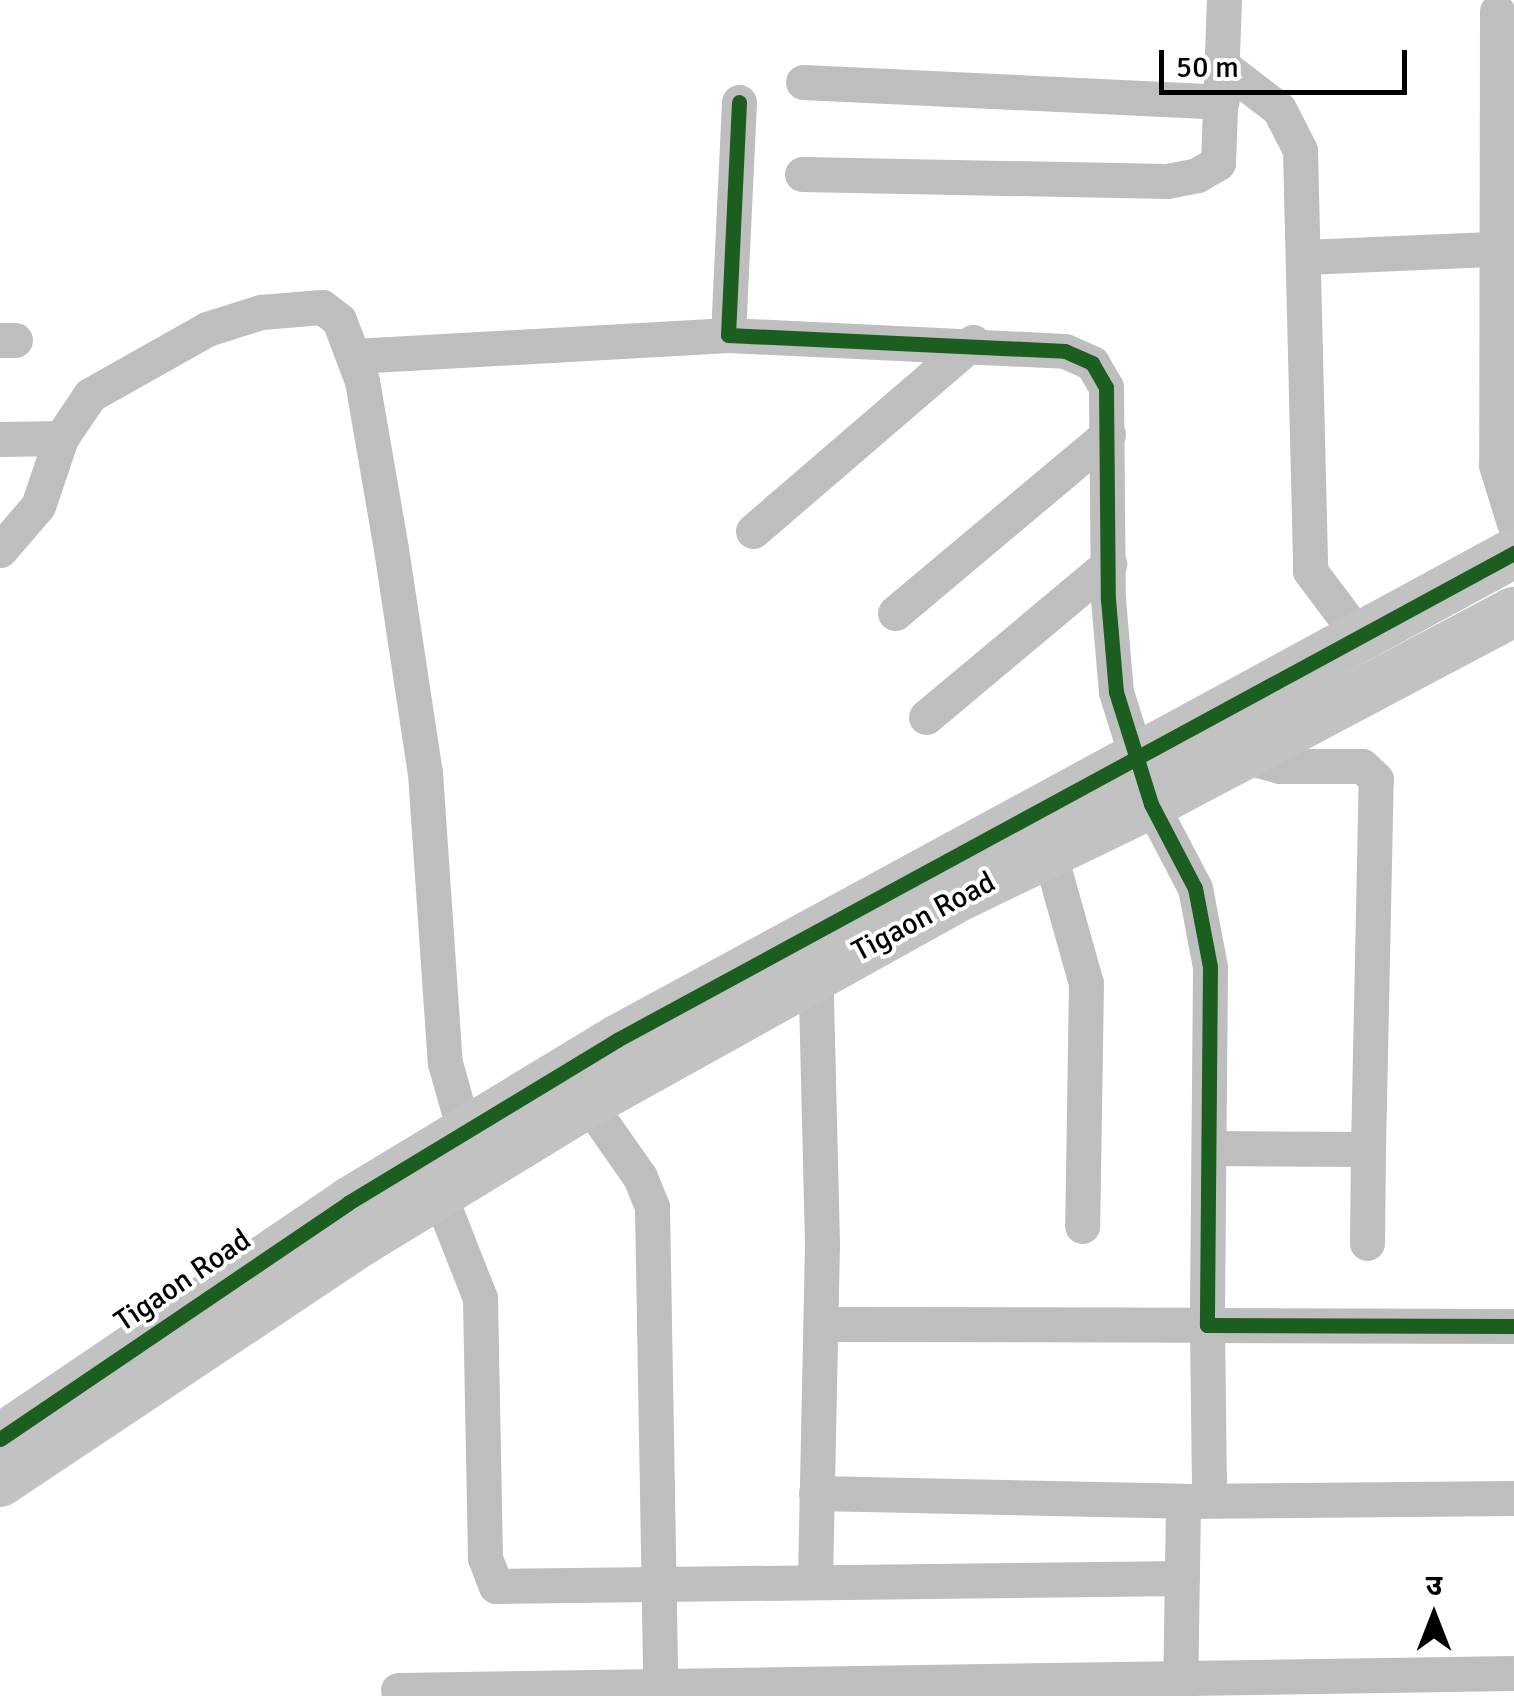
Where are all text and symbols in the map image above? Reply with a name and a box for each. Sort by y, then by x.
scale bar [1164,30,1412,92]
text: 50 m [1176,49,1239,86]
street label: Tigaon Road [846,864,1002,970]
street label: Tigaon Road [108,1222,258,1340]
north arrow [1384,1566,1484,1666]
text: उ [1426,1569,1442,1603]

